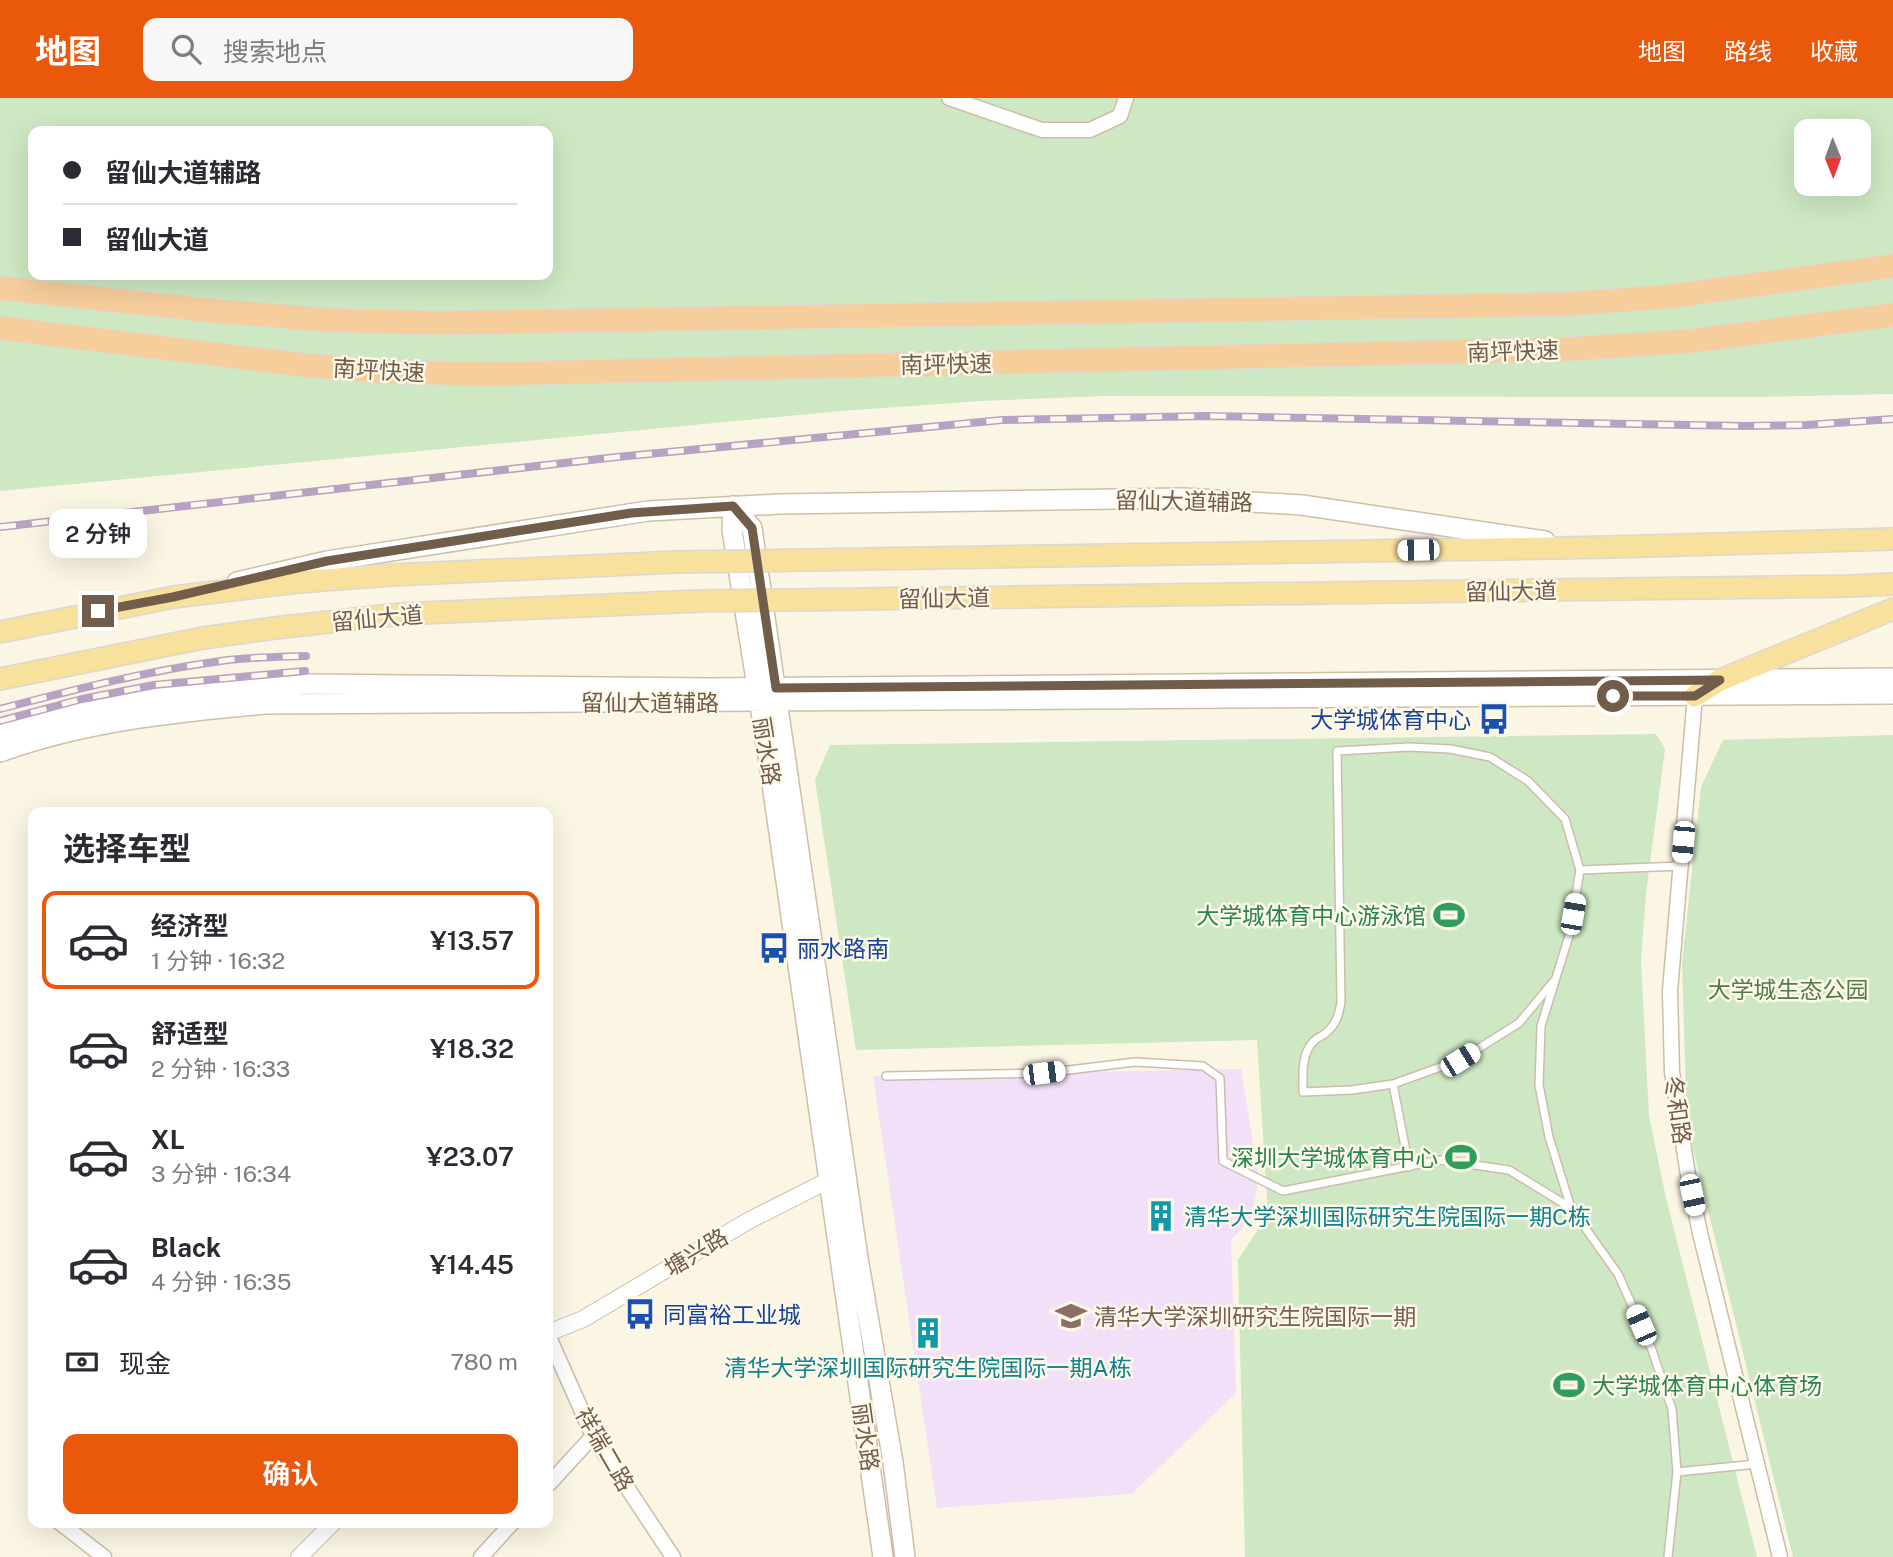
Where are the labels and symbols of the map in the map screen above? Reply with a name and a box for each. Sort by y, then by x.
north arrow [1794,119,1871,196]
street label: 南坪快速 [1467,336,1559,366]
street label: 南坪快速 [900,350,992,378]
street label: 南坪快速 [332,354,426,386]
street label: 留仙大道辅路 [1115,486,1253,516]
callout: 2 分钟 [49,510,147,559]
car [1397,539,1440,561]
street label: 留仙大道 [1465,577,1557,605]
street label: 留仙大道 [898,584,990,612]
route end [82,595,114,627]
street label: 留仙大道 [330,601,424,635]
route start [1597,680,1629,712]
street label: 留仙大道辅路 [581,689,719,716]
bus stop icon: 大学城体育中心 [1477,702,1511,736]
place label: 大学城体育中心 [1310,706,1471,733]
street label: 丽水路 [748,715,786,787]
car [1671,820,1696,864]
car [1560,891,1587,937]
sports icon: 大学城体育中心游泳馆 [1432,898,1466,932]
place label: 大学城体育中心游泳馆 [1196,902,1426,929]
bus stop icon: 丽水路南 [757,931,791,965]
place label: 丽水路南 [797,935,889,962]
park label: 大学城生态公园 [1708,976,1869,1003]
car [1437,1040,1484,1080]
car [1022,1060,1067,1086]
street label: 冬和路 [1660,1074,1696,1146]
sports icon: 深圳大学城体育中心 [1444,1140,1478,1174]
place label: 深圳大学城体育中心 [1231,1144,1438,1171]
car [1678,1172,1707,1218]
building icon: 清华大学深圳国际研究生院国际一期C栋 [1144,1199,1178,1233]
place label: 清华大学深圳国际研究生院国际一期C栋 [1184,1203,1591,1230]
street label: 塘兴路 [659,1223,733,1281]
bus stop icon: 同富裕工业城 [623,1297,657,1331]
school or university icon: 清华大学深圳研究生院国际一期 [1054,1299,1088,1333]
place label: 同富裕工业城 [663,1301,801,1328]
car [1623,1302,1660,1348]
place label: 清华大学深圳研究生院国际一期 [1094,1303,1416,1330]
building icon: 清华大学深圳国际研究生院国际一期A栋 [911,1316,945,1350]
place label: 清华大学深圳国际研究生院国际一期A栋 [724,1354,1132,1381]
sports icon: 大学城体育中心体育场 [1552,1368,1586,1402]
place label: 大学城体育中心体育场 [1592,1372,1822,1399]
street label: 丽水路 [848,1401,884,1473]
street label: 祥瑞二路 [570,1402,640,1496]

